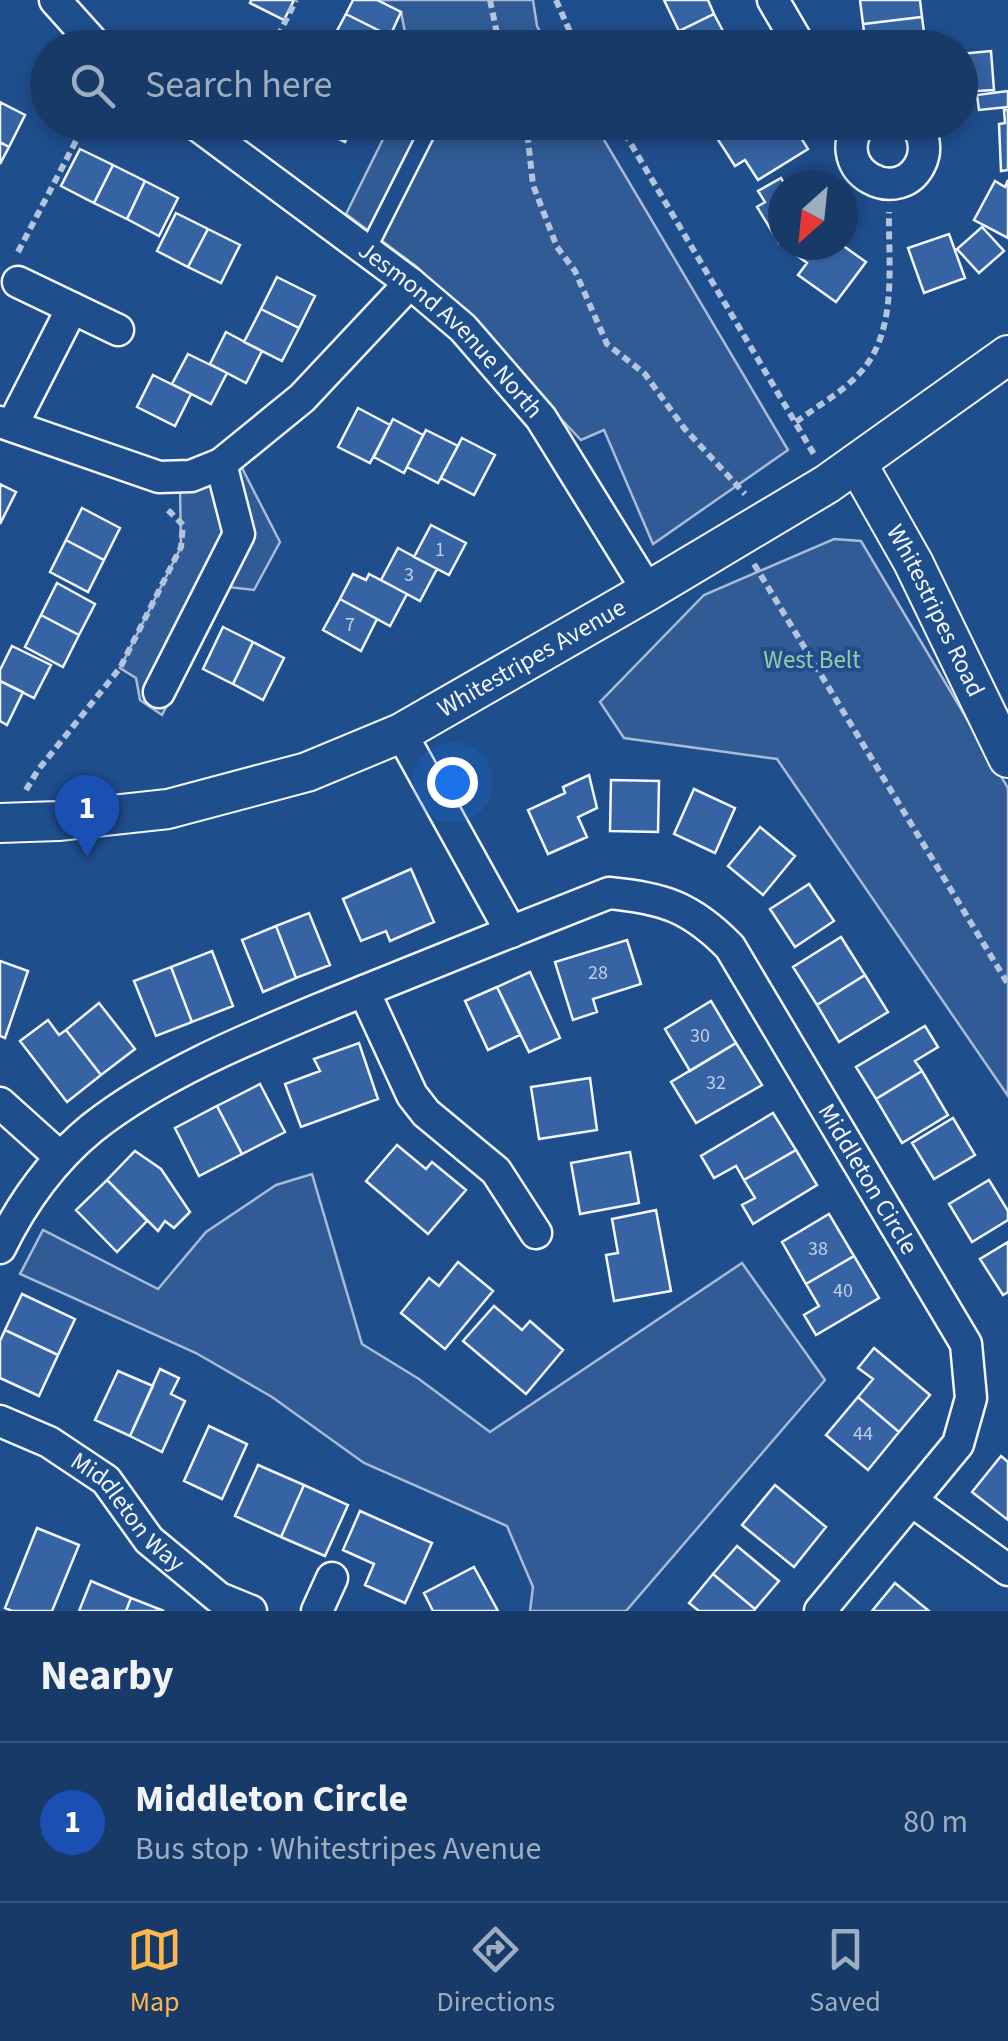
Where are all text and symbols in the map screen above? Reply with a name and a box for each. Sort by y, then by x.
search box [30,30,978,140]
icon: search [65,58,120,113]
text: Search here [145,58,332,112]
north arrow [768,170,858,260]
street label: Jesmond Avenue North [351,233,552,426]
street label: Whitestripes Road [877,518,994,703]
house number: 1 [435,536,445,564]
house number: 3 [404,561,414,589]
street label: Whitestripes Avenue [431,589,633,726]
house number: 7 [345,611,355,639]
park label: West Belt [763,642,861,678]
your location [427,757,478,808]
pin: 1 [54,774,120,857]
house number: 28 [588,959,608,987]
house number: 30 [690,1022,710,1050]
house number: 32 [706,1069,726,1097]
street label: Middleton Circle [809,1097,927,1261]
house number: 38 [808,1235,828,1263]
house number: 40 [833,1277,853,1305]
house number: 44 [853,1420,873,1448]
street label: Middleton Way [63,1443,193,1581]
text: Nearby [40,1646,174,1706]
text: Middleton Circle [135,1772,408,1826]
text: 1 [64,1799,81,1845]
text: 80 m [903,1799,968,1845]
text: Bus stop · Whitestripes Avenue [135,1826,541,1872]
tab: Map [127,1922,182,2022]
tab: Directions [437,1922,555,2022]
tab: Saved [809,1922,881,2022]

